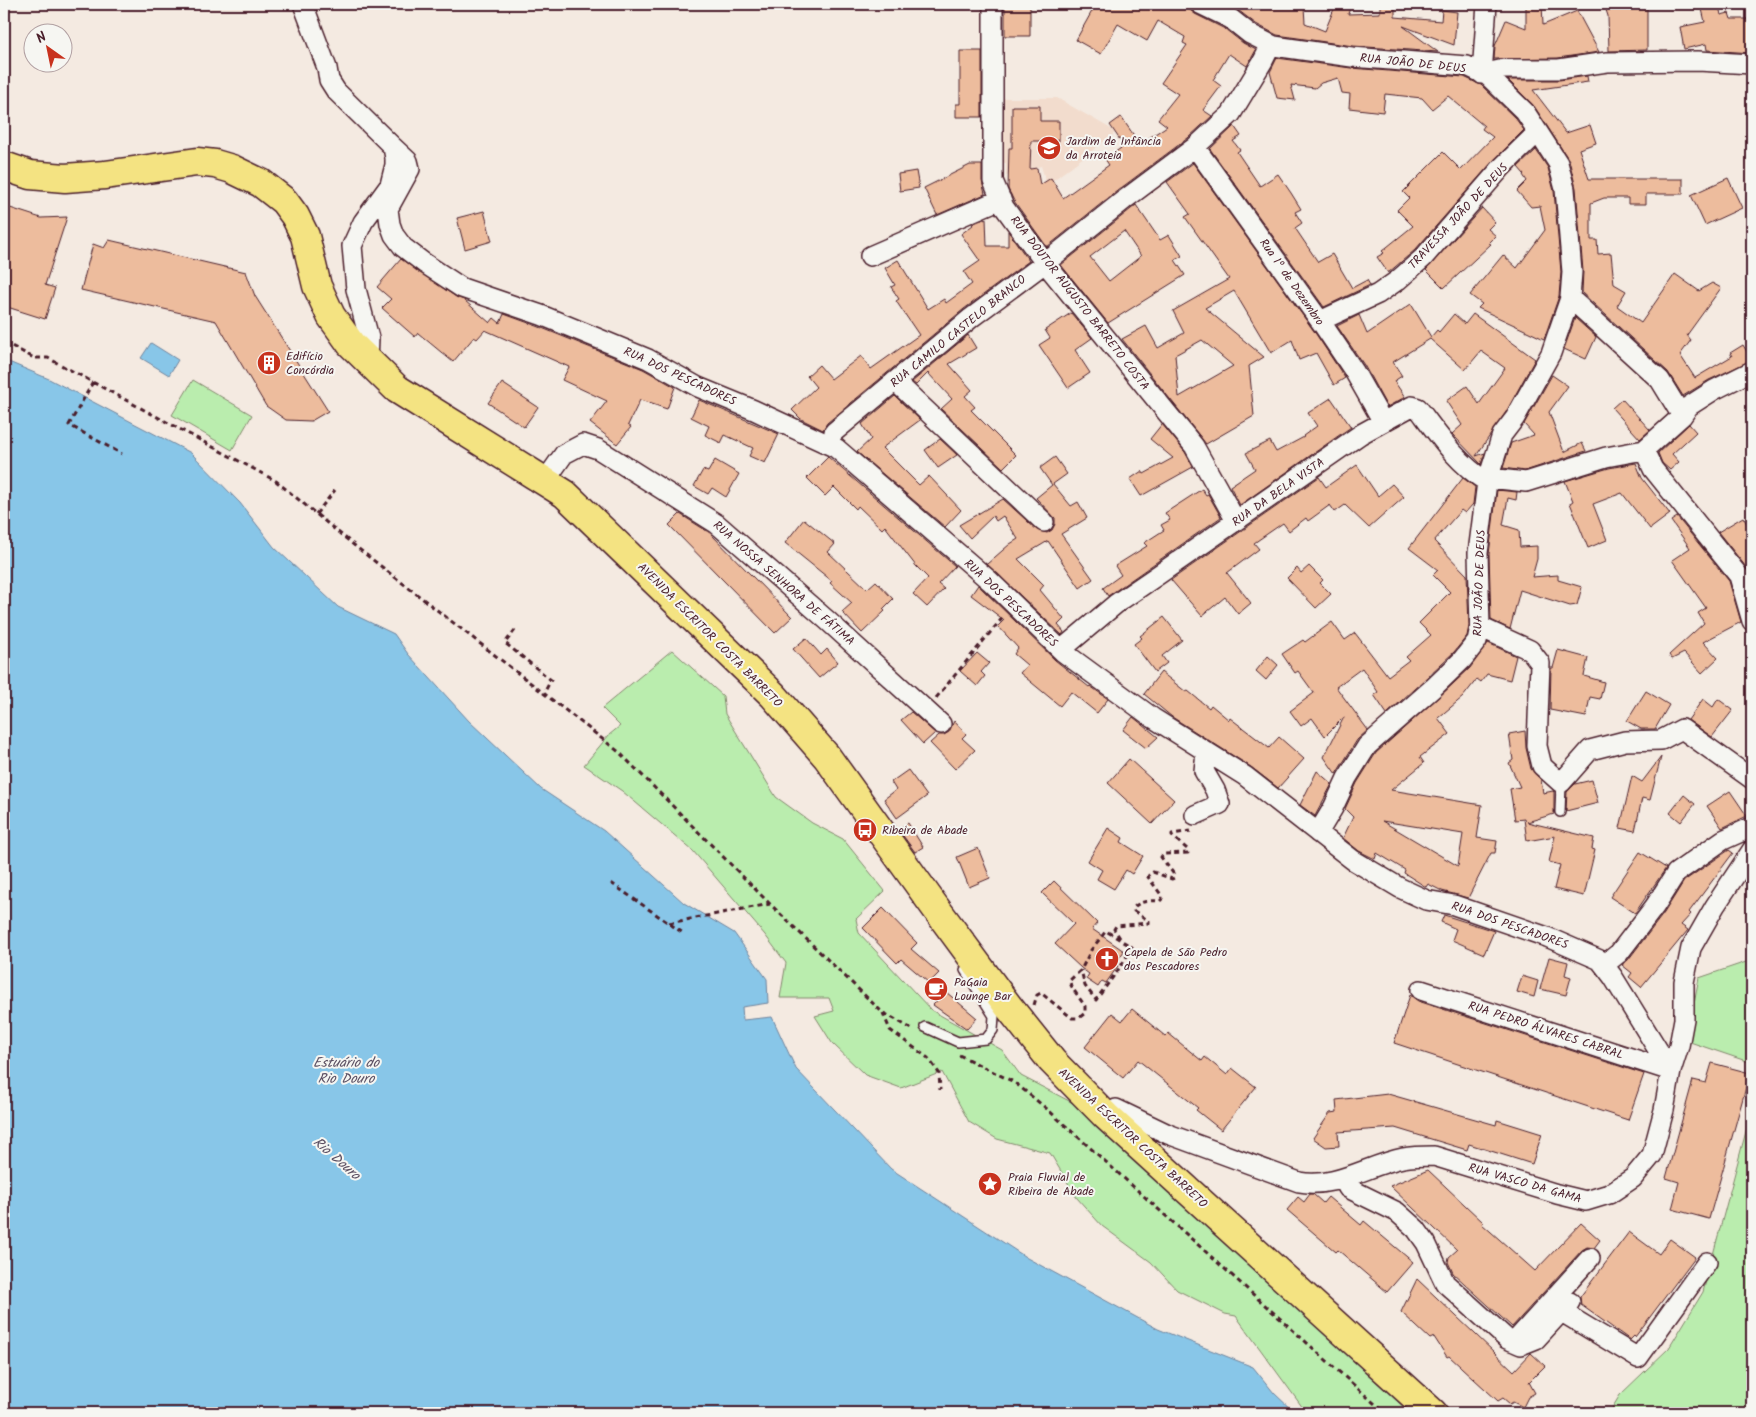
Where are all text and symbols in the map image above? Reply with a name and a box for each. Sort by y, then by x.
north arrow [22,22,72,72]
text: N [32,26,51,50]
street label: RUA JOÃO DE DEUS [1359,48,1468,79]
place label: Jardim de Infância da Arroteia [1066,132,1162,165]
school or university icon: Jardim de Infância da Arroteia [1036,135,1062,161]
street label: TRAVESSA JOÃO DE DEUS [1404,158,1513,274]
street label: RUA DOUTOR AUGUSTO BARRETO COSTA [1005,212,1154,395]
street label: Rua 1º de Dezembro [1254,235,1329,330]
street label: RUA CAMILO CASTELO BRANCO [886,270,1031,392]
street label: RUA DOS PESCADORES [620,342,740,411]
place label: Edifício Concórdia [286,347,335,380]
building icon: Edifício Concórdia [256,350,282,376]
street label: RUA DA BELA VISTA [1228,453,1329,532]
street label: RUA NOSSA SENHORA DE FÁTIMA [708,516,859,650]
street label: RUA JOÃO DE DEUS [1468,529,1491,637]
street label: RUA DOS PESCADORES [959,555,1062,652]
street label: AVENIDA ESCRITOR COSTA BARRETO [633,558,787,713]
bus stop icon: Ribeira de Abade [852,817,878,843]
place label: Ribeira de Abade [882,821,968,840]
street label: RUA DOS PESCADORES [1449,897,1571,955]
place label: Capela de São Pedro dos Pescadores [1124,943,1227,976]
church icon: Capela de São Pedro dos Pescadores [1094,946,1120,972]
place label: PaGaia Lounge Bar [954,973,1012,1006]
cafe icon: PaGaia Lounge Bar [923,976,949,1002]
street label: RUA PEDRO ÁLVARES CABRAL [1466,996,1626,1065]
water label: Estuário do Rio Douro [313,1052,381,1090]
street label: AVENIDA ESCRITOR COSTA BARRETO [1054,1064,1212,1213]
water label: Rio Douro [308,1132,366,1187]
street label: RUA VASCO DA GAMA [1466,1158,1584,1209]
place label: Praia Fluvial de Ribeira de Abade [1008,1168,1094,1201]
place icon: Praia Fluvial de Ribeira de Abade [977,1171,1003,1197]

